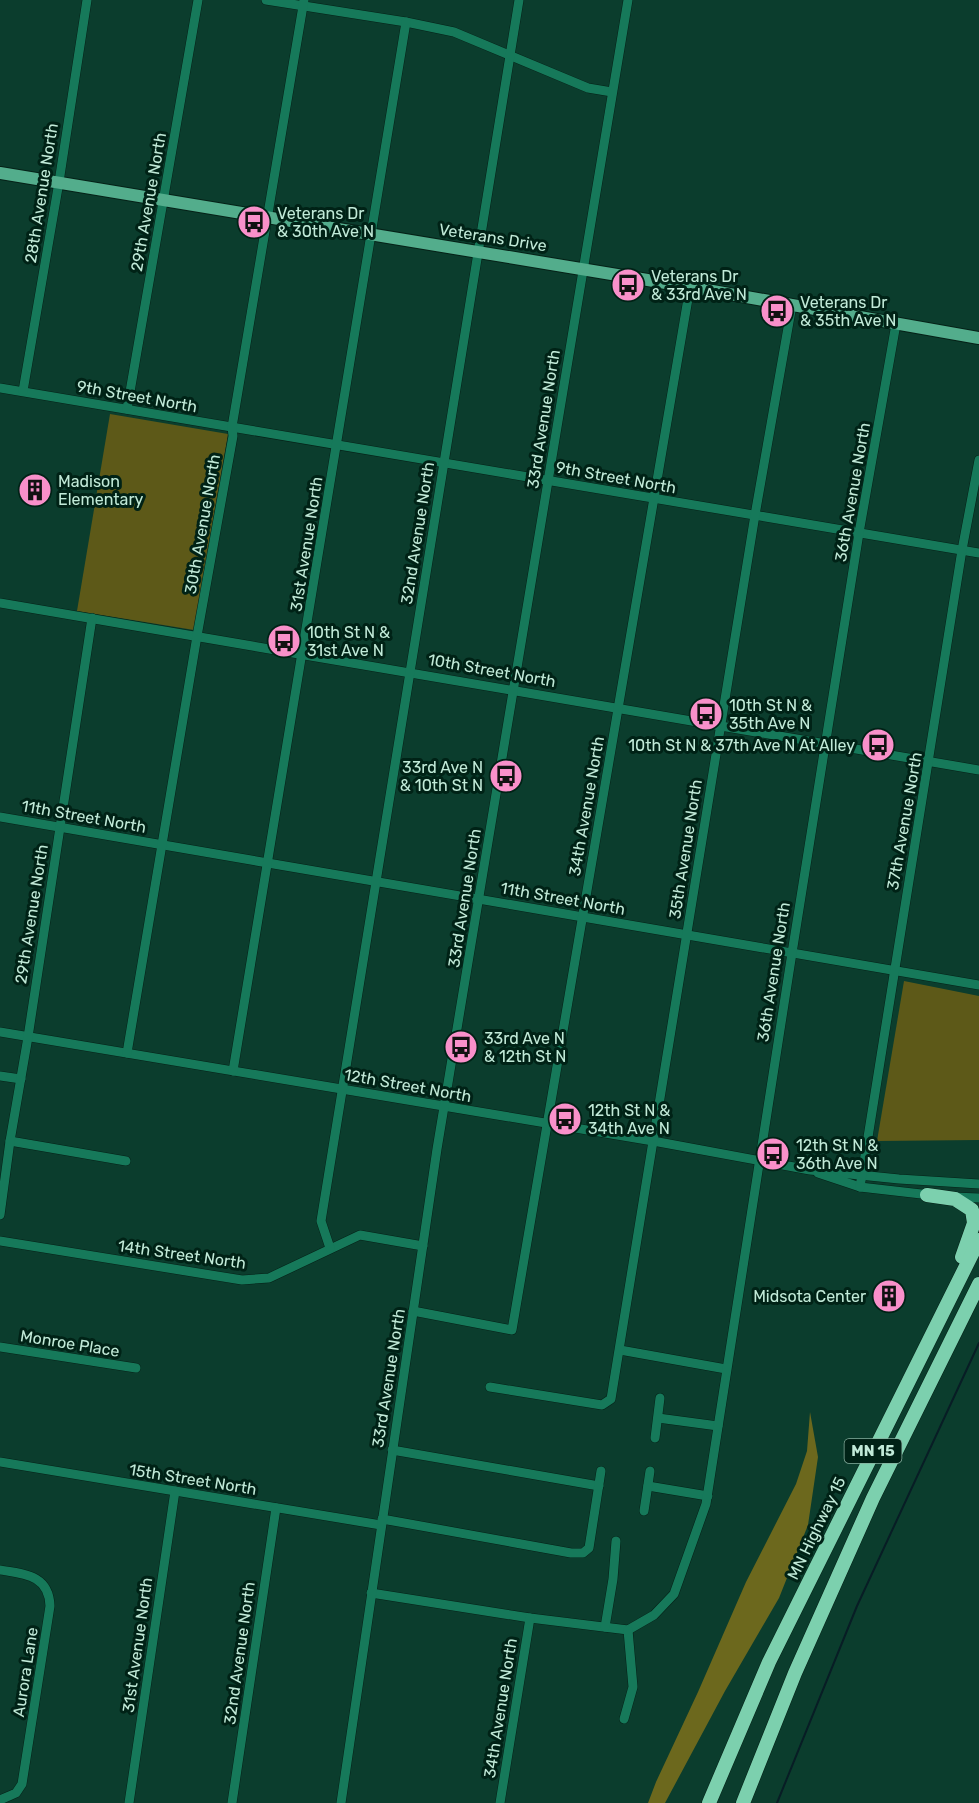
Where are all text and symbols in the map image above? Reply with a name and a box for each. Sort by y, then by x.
street label: 28th Avenue North [21,122,62,264]
street label: 29th Avenue North [127,131,170,273]
bus stop icon: Veterans Dr & 30th Ave N [236,204,272,240]
place label: Veterans Dr & 30th Ave N [277,204,374,241]
street label: Veterans Drive [438,220,548,255]
bus stop icon: Veterans Dr & 33rd Ave N [610,267,646,303]
place label: Veterans Dr & 33rd Ave N [651,267,747,304]
bus stop icon: Veterans Dr & 35th Ave N [759,293,795,329]
place label: Veterans Dr & 35th Ave N [800,293,896,330]
street label: 33rd Avenue North [523,348,564,490]
street label: 9th Street North [75,377,199,416]
street label: 36th Avenue North [831,421,874,563]
street label: 30th Avenue North [181,453,224,595]
street label: 9th Street North [554,458,678,497]
street label: 32nd Avenue North [397,460,438,606]
building icon: Madison Elementary [17,472,53,508]
place label: Madison Elementary [58,472,143,509]
street label: 31st Avenue North [286,475,327,613]
bus stop icon: 10th St N & 31st Ave N [266,623,302,659]
place label: 10th St N & 31st Ave N [307,623,390,660]
street label: 10th Street North [426,650,557,691]
bus stop icon: 10th St N & 35th Ave N [688,696,724,732]
place label: 10th St N & 35th Ave N [729,696,812,733]
bus stop icon: 10th St N & 37th Ave N At Alley [860,727,896,763]
street label: 34th Avenue North [565,735,608,877]
place label: 10th St N & 37th Ave N At Alley [628,736,855,755]
street label: 37th Avenue North [883,751,926,892]
place label: 33rd Ave N & 10th St N [400,758,483,795]
bus stop icon: 33rd Ave N & 10th St N [488,758,524,794]
street label: 35th Avenue North [665,778,706,920]
street label: 11th Street North [20,796,148,837]
street label: 33rd Avenue North [444,827,485,969]
street label: 29th Avenue North [11,843,52,985]
street label: 11th Street North [499,878,627,919]
street label: 36th Avenue North [753,901,794,1043]
bus stop icon: 33rd Ave N & 12th St N [443,1029,479,1065]
place label: 33rd Ave N & 12th St N [484,1029,566,1066]
street label: 12th Street North [343,1065,473,1106]
bus stop icon: 12th St N & 34th Ave N [547,1101,583,1137]
place label: 12th St N & 34th Ave N [588,1101,670,1138]
bus stop icon: 12th St N & 36th Ave N [755,1136,791,1172]
place label: 12th St N & 36th Ave N [796,1136,878,1173]
street label: 14th Street North [117,1236,247,1273]
building icon: Midsota Center [871,1278,907,1314]
place label: Midsota Center [753,1287,866,1306]
street label: 33rd Avenue North [368,1307,409,1449]
street label: Monroe Place [19,1326,121,1361]
road number: MN 15 [844,1439,902,1463]
street label: 15th Street North [128,1460,258,1499]
street label: MN Highway 15 [783,1474,850,1583]
street label: 31st Avenue North [119,1576,156,1714]
street label: 32nd Avenue North [220,1580,259,1726]
street label: Aurora Lane [9,1626,42,1718]
street label: 34th Avenue North [480,1637,521,1779]

